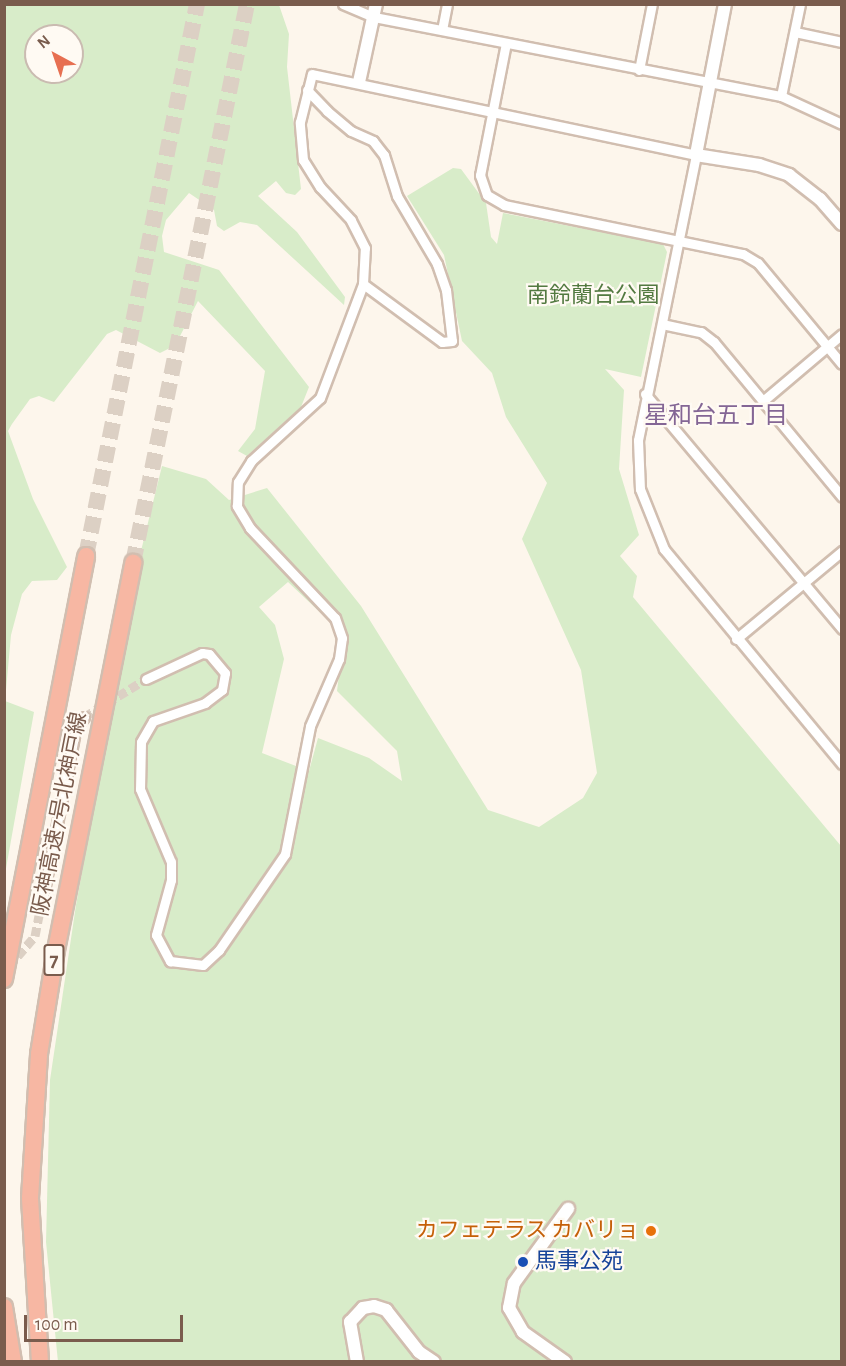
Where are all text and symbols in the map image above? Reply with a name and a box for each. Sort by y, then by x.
north arrow [24,24,84,84]
text: N [34,32,53,51]
park label: 南鈴蘭台公園 [527,283,659,309]
district label: 星和台五丁目 [644,403,788,431]
street label: 阪神高速7号北神戸線 [27,710,93,918]
road number: 7 [42,942,66,978]
place label: カフェテラス カバリョ [415,1218,639,1244]
marker: カフェテラス カバリョ [644,1224,658,1238]
place label: 馬事公苑 [535,1249,623,1275]
marker: 馬事公苑 [516,1255,530,1269]
scale bar [27,1303,186,1341]
text: 100 m [35,1316,78,1334]

